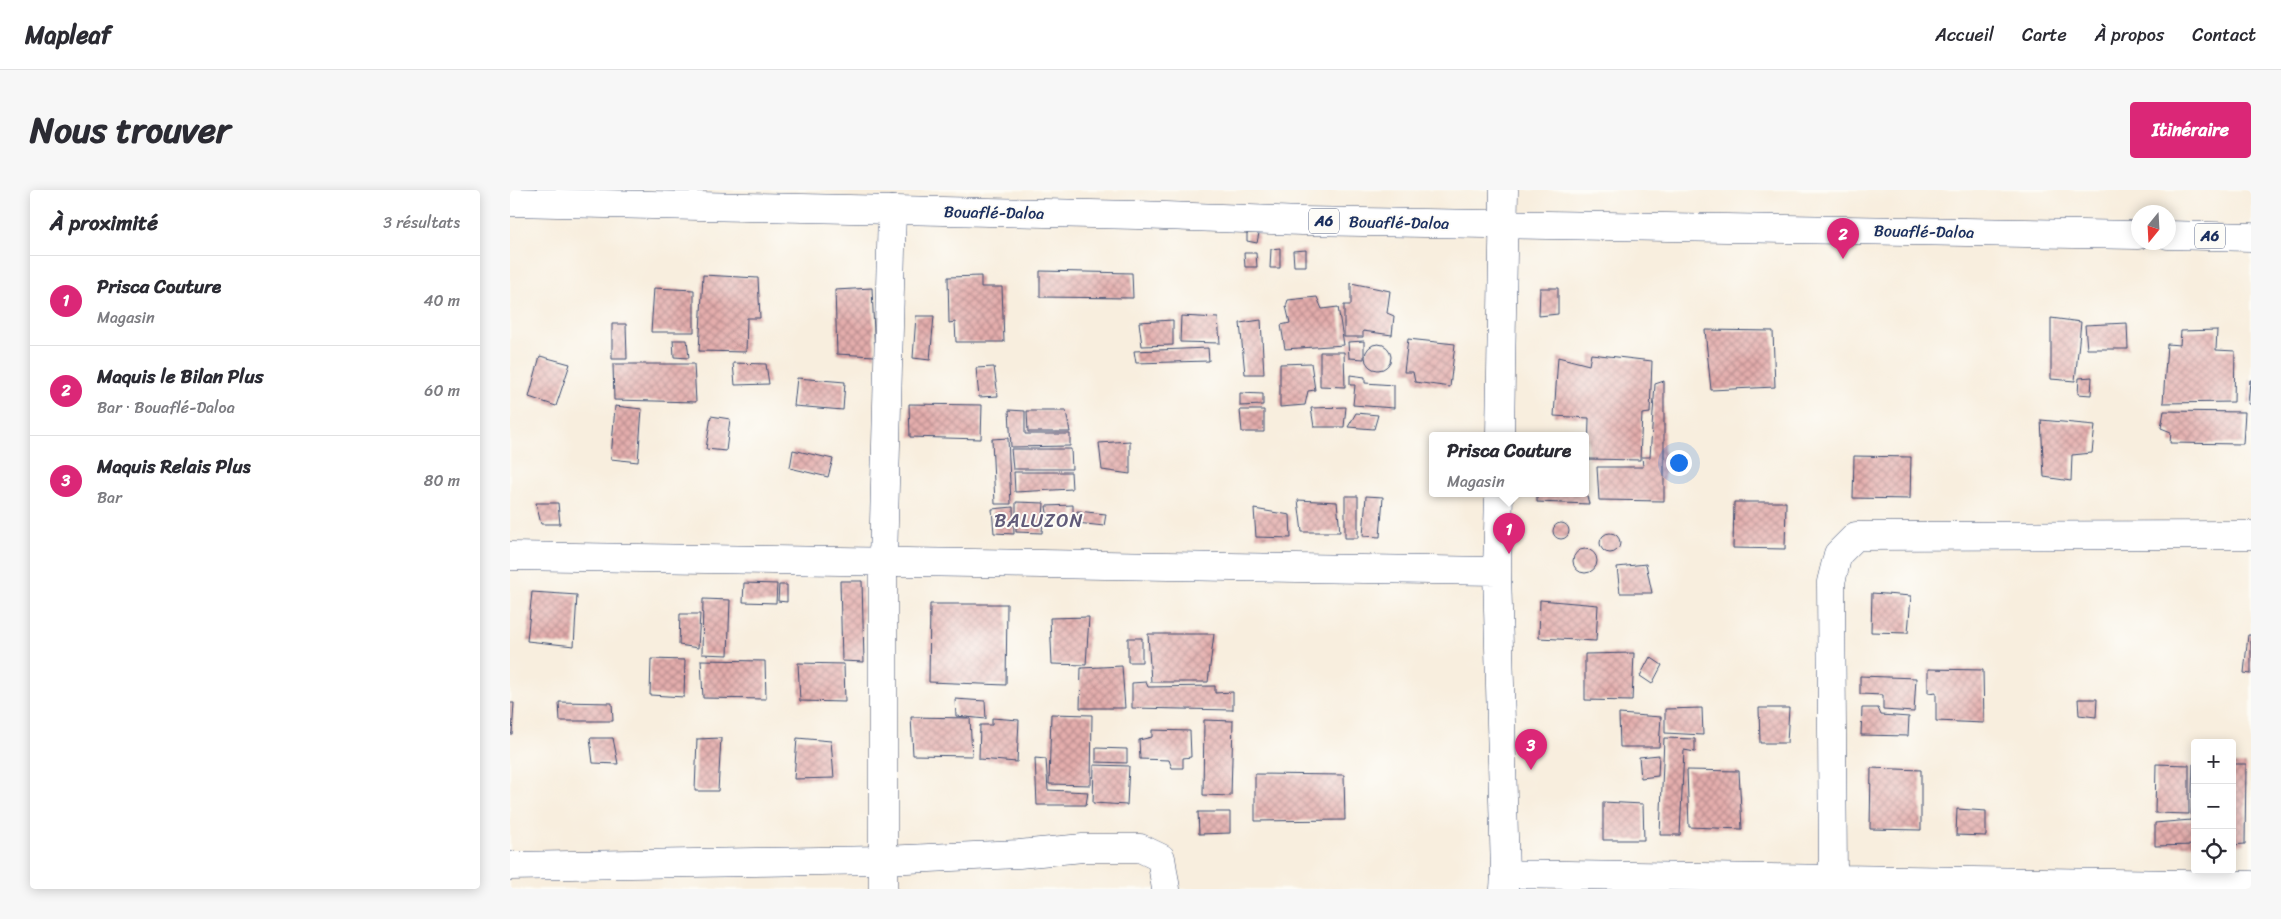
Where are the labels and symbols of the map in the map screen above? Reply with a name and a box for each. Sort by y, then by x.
street label: Bouaflé-Daloa [944,197,1044,228]
north arrow [2131,205,2176,250]
street label: Bouaflé-Daloa [1349,207,1449,238]
road number: A6 [1309,208,1339,234]
street label: Bouaflé-Daloa [1874,216,1974,247]
pin: 2 [1827,218,1859,259]
road number: A6 [2195,224,2225,248]
your location [1666,450,1692,476]
district label: BALUZON [994,504,1084,537]
pin: 1 [1493,513,1525,554]
pin: 3 [1515,729,1547,770]

